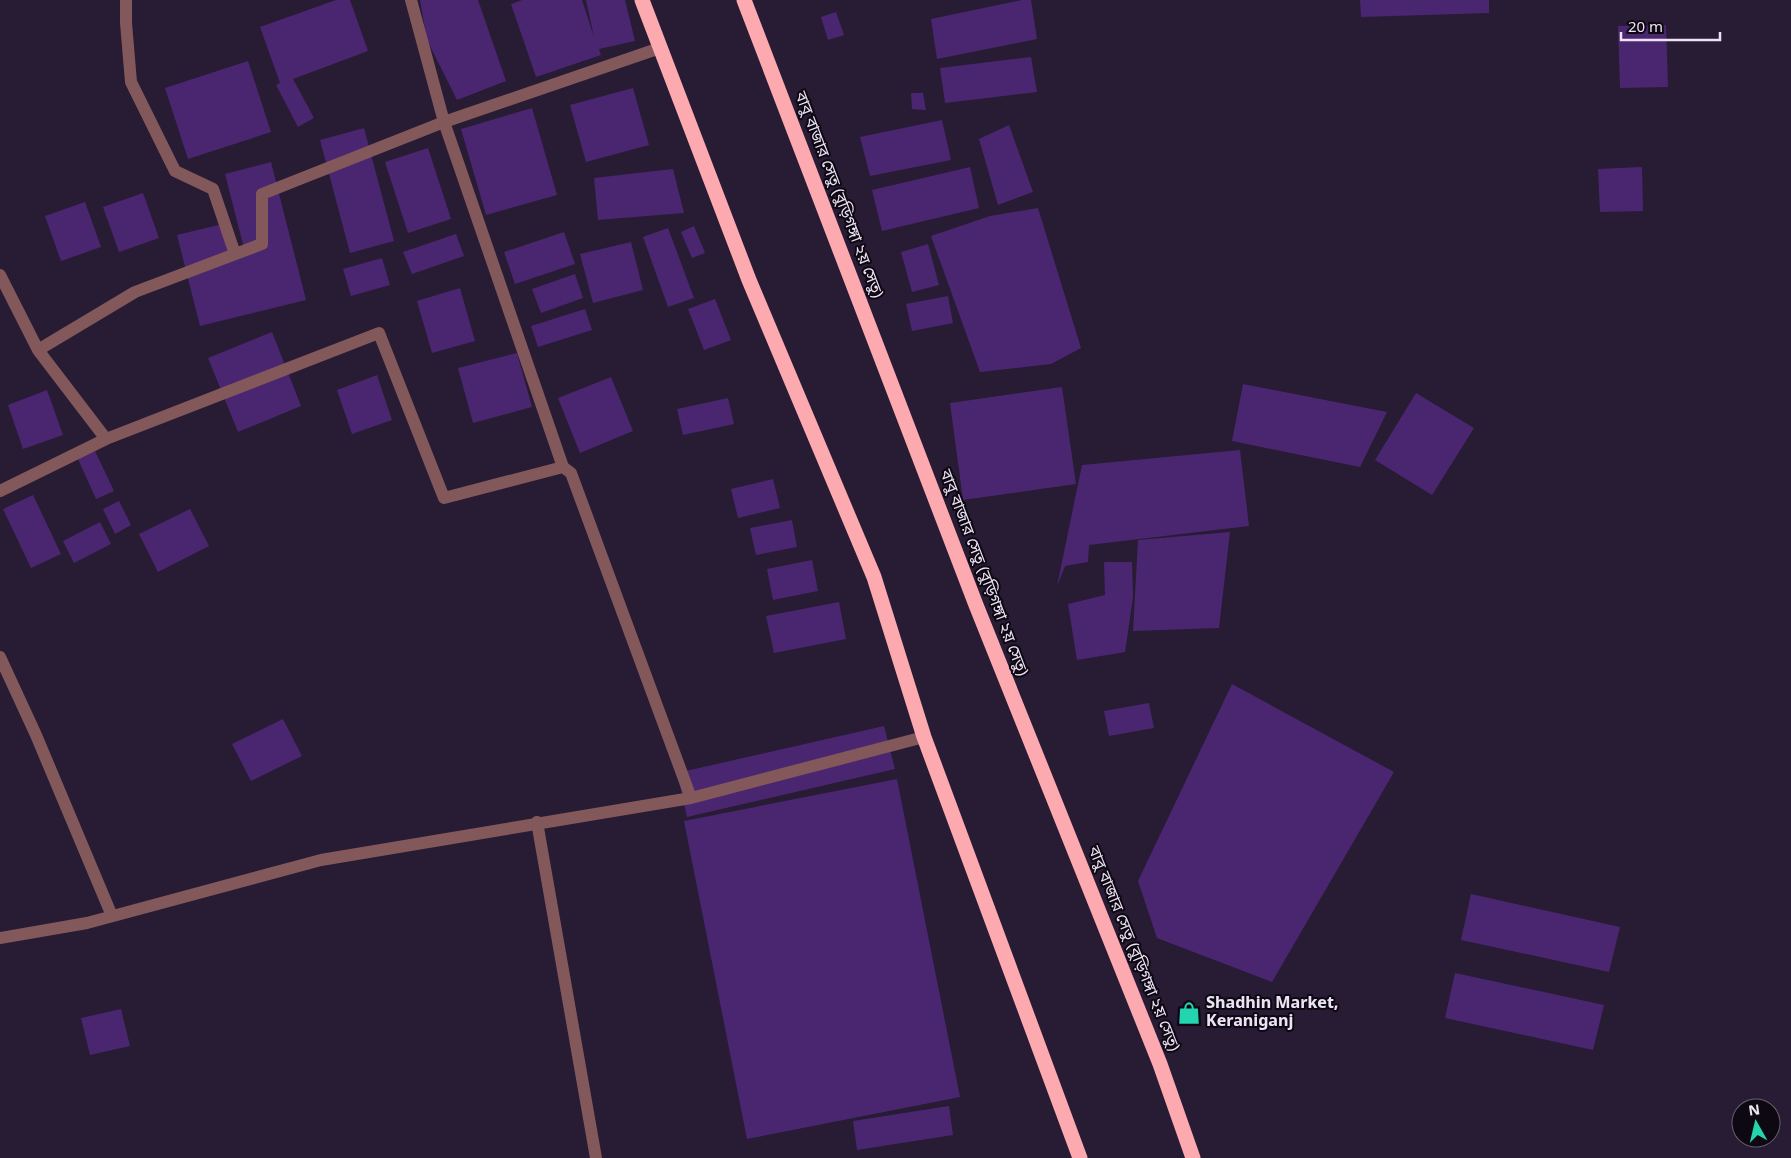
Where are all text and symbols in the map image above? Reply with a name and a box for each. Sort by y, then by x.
scale bar [1621,10,1720,42]
text: 20 m [1628,18,1663,38]
street label: বাবু বাজার সেতু (বুড়িগঙ্গা ২য় সেতু) [788,88,888,302]
street label: বাবু বাজার সেতু (বুড়িগঙ্গা ২য় সেতু) [933,466,1033,680]
street label: বাবু বাজার সেতু (বুড়িগঙ্গা ২য় সেতু) [1081,842,1184,1055]
place label: Shadhin Market, Keraniganj [1206,993,1339,1033]
shop icon: Shadhin Market, Keraniganj [1176,1000,1202,1026]
north arrow [1731,1098,1781,1148]
text: N [1747,1101,1761,1122]

